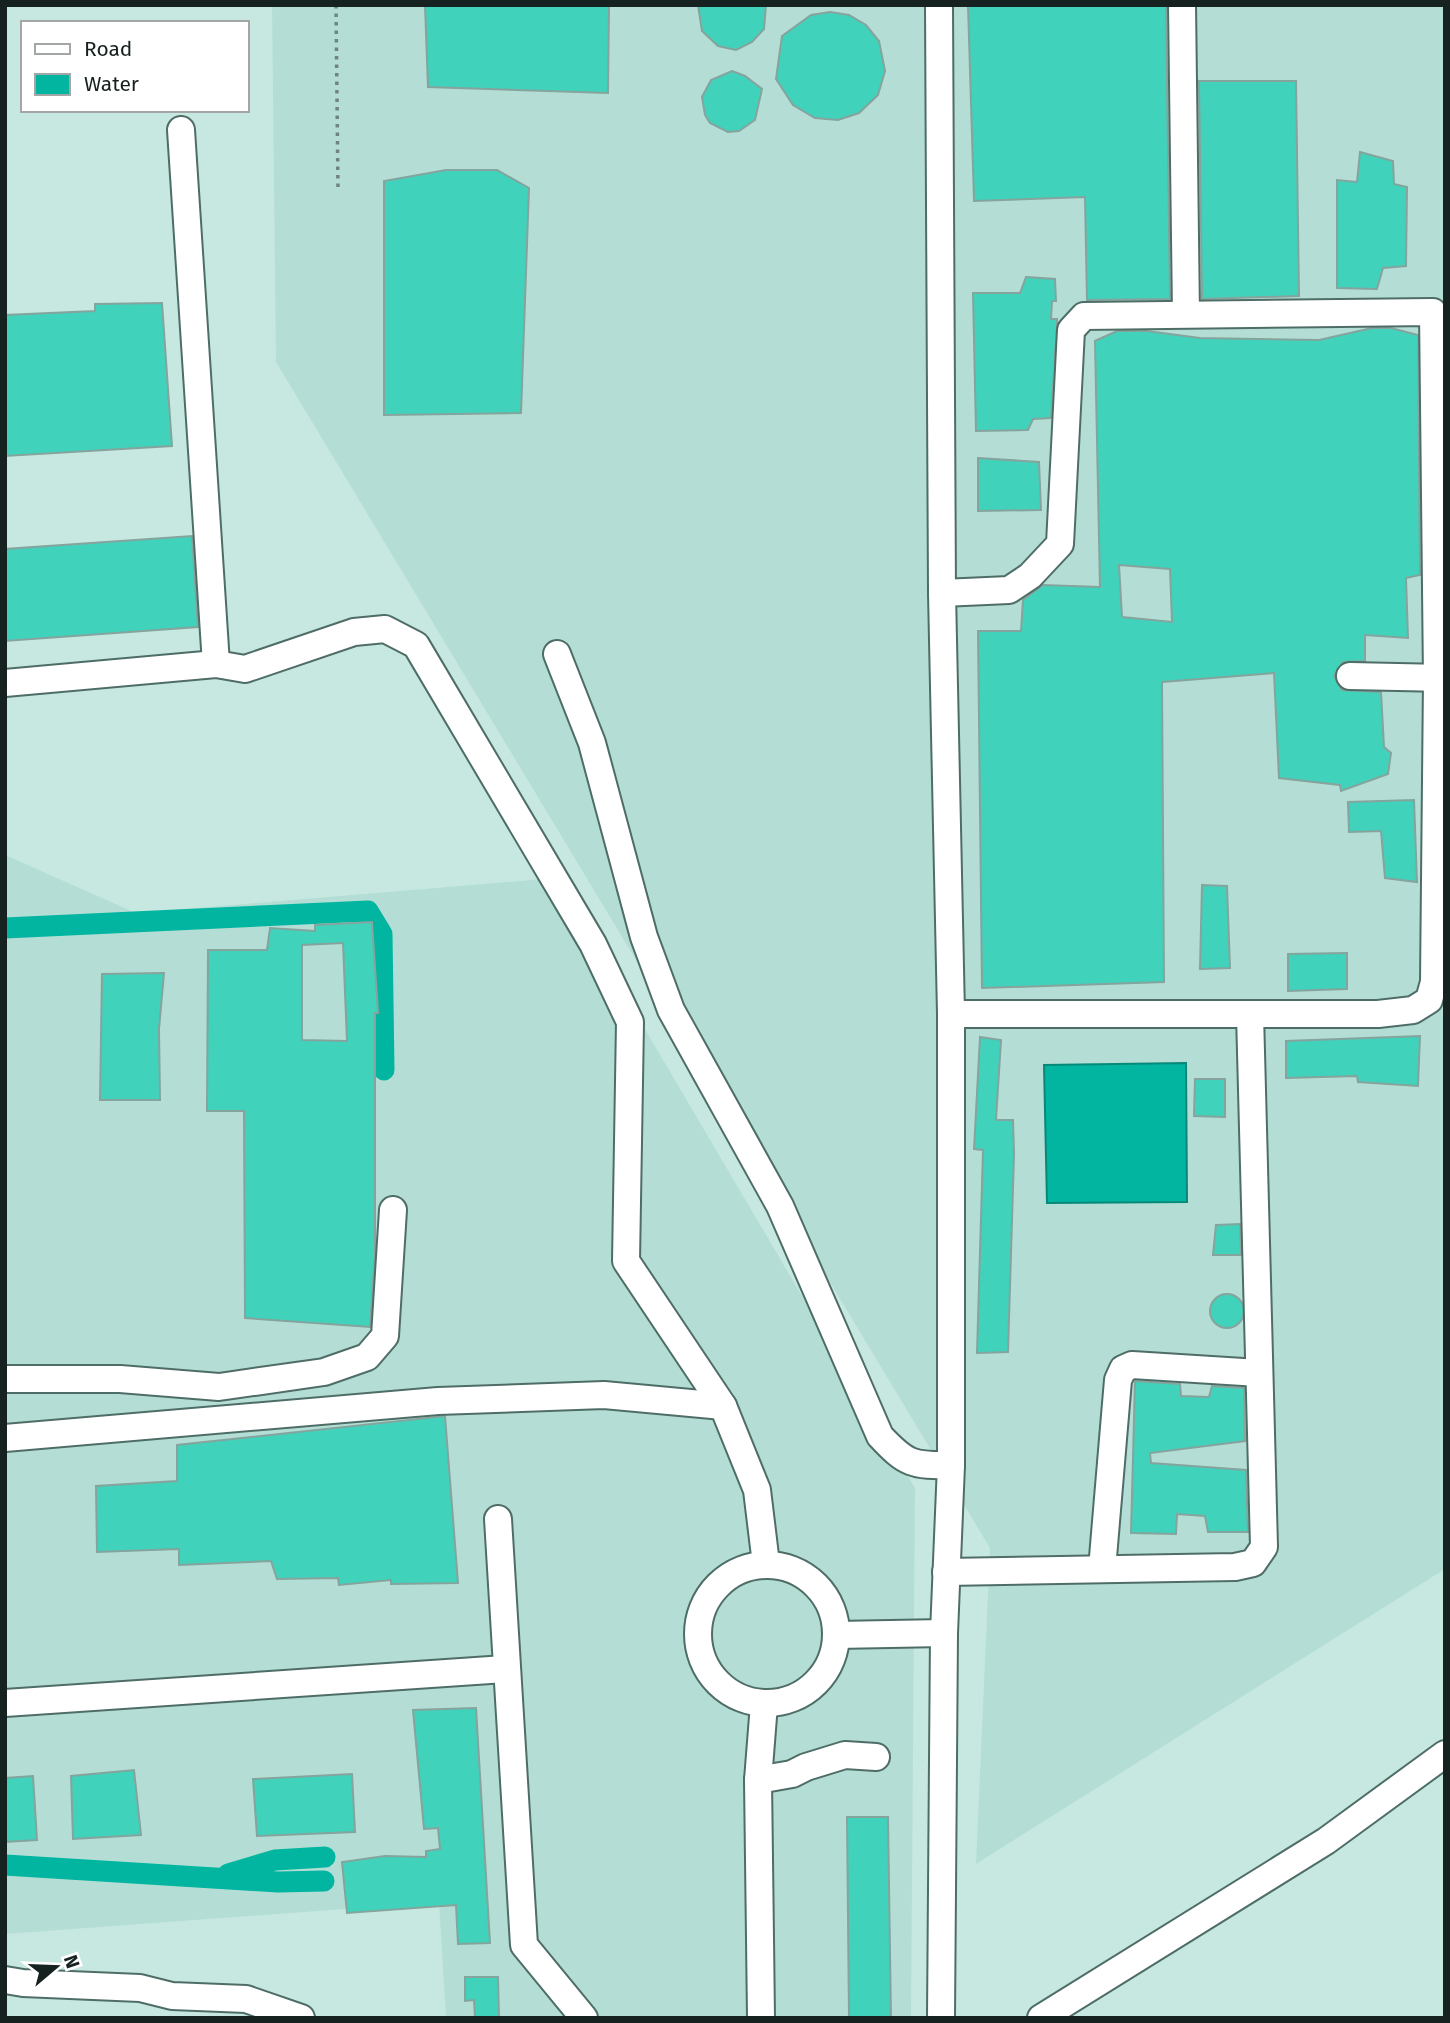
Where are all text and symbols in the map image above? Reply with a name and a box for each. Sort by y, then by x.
legend [21,21,248,112]
text: Road [84,36,132,62]
text: Water [84,71,139,97]
north arrow [21,1932,91,2002]
text: N [59,1952,85,1971]

